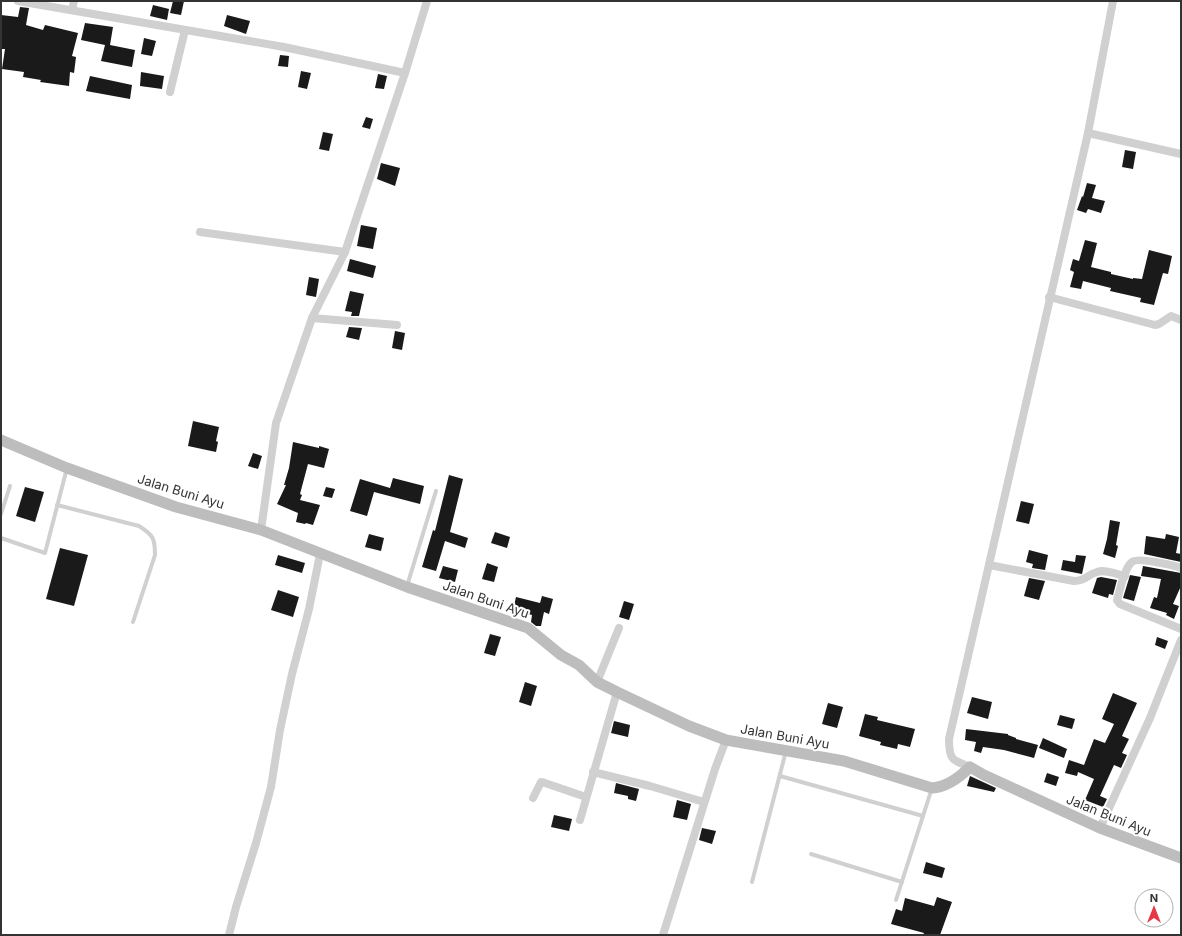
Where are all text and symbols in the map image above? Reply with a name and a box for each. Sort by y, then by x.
street label: Jalan Buni Ayu [136,470,226,512]
street label: Jalan Buni Ayu [441,577,531,621]
street label: Jalan Buni Ayu [739,720,831,752]
street label: Jalan Buni Ayu [1064,791,1154,839]
north arrow [1134,888,1174,928]
text: N [1150,891,1158,905]

